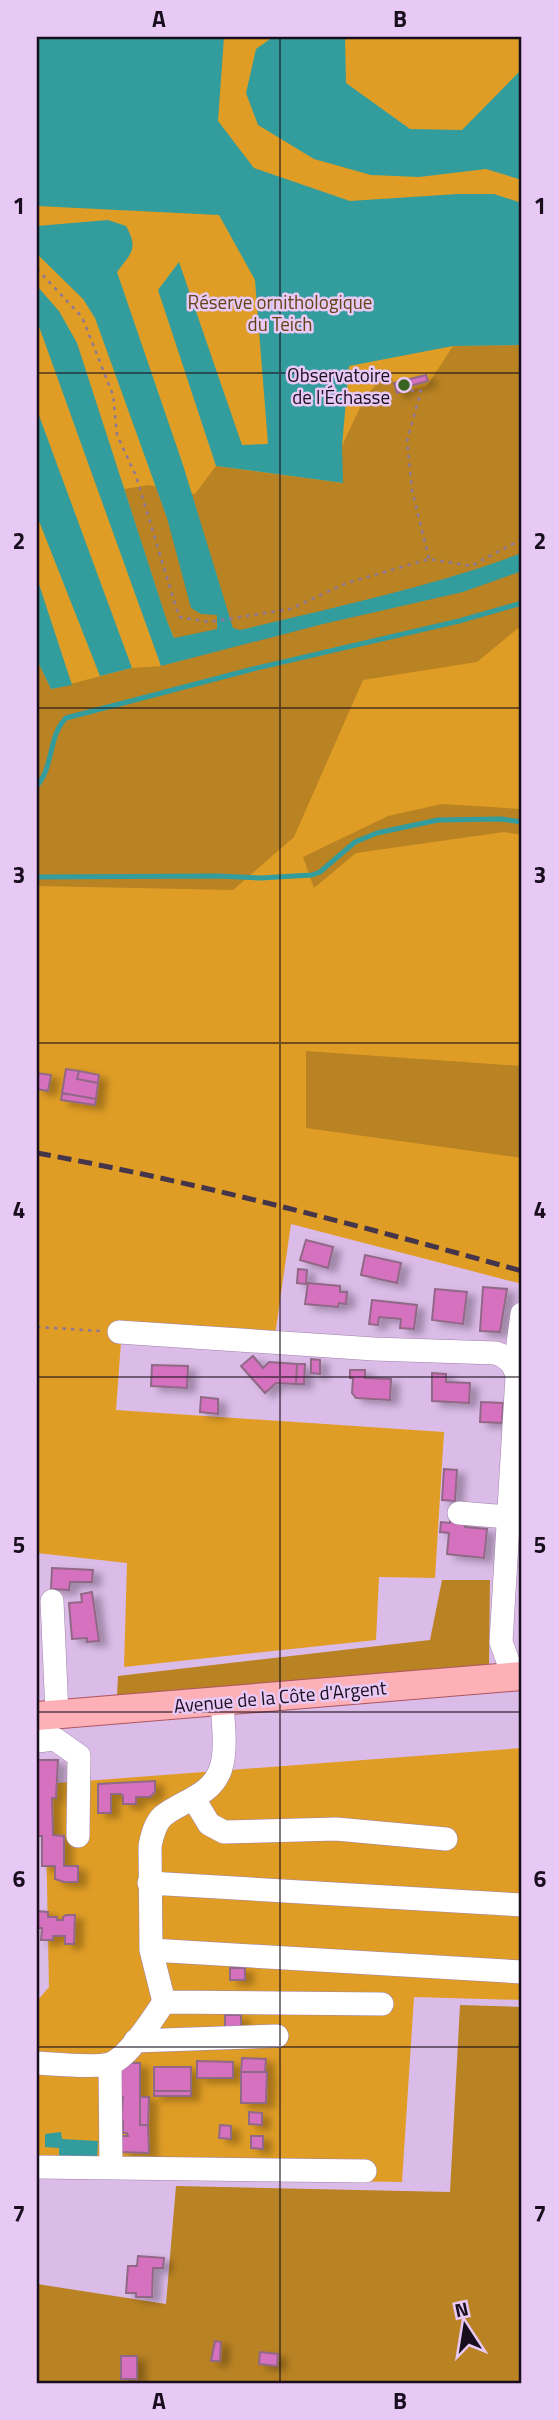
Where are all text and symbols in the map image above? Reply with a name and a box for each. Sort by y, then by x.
text: A [152,1,166,36]
text: B [393,1,407,36]
text: 1 [13,188,25,223]
text: 1 [534,188,546,223]
park label: Réserve ornithologique du Teich [188,287,372,338]
place label: Observatoire de l'Échasse [287,360,390,411]
marker: Observatoire de l'Échasse [396,377,412,393]
text: 2 [13,523,25,558]
text: 2 [534,523,546,558]
text: 3 [13,857,25,892]
text: 3 [534,857,546,892]
text: 4 [13,1192,25,1227]
text: 4 [534,1192,546,1227]
text: 5 [13,1527,25,1562]
text: 5 [534,1527,546,1562]
street label: Avenue de la Côte d'Argent [173,1672,388,1720]
text: 6 [13,1861,26,1896]
text: 6 [534,1861,547,1896]
text: 7 [13,2196,25,2231]
text: 7 [534,2196,546,2231]
north arrow [430,2290,500,2360]
text: N [452,2293,471,2324]
text: A [152,2383,166,2418]
text: B [393,2383,407,2418]

